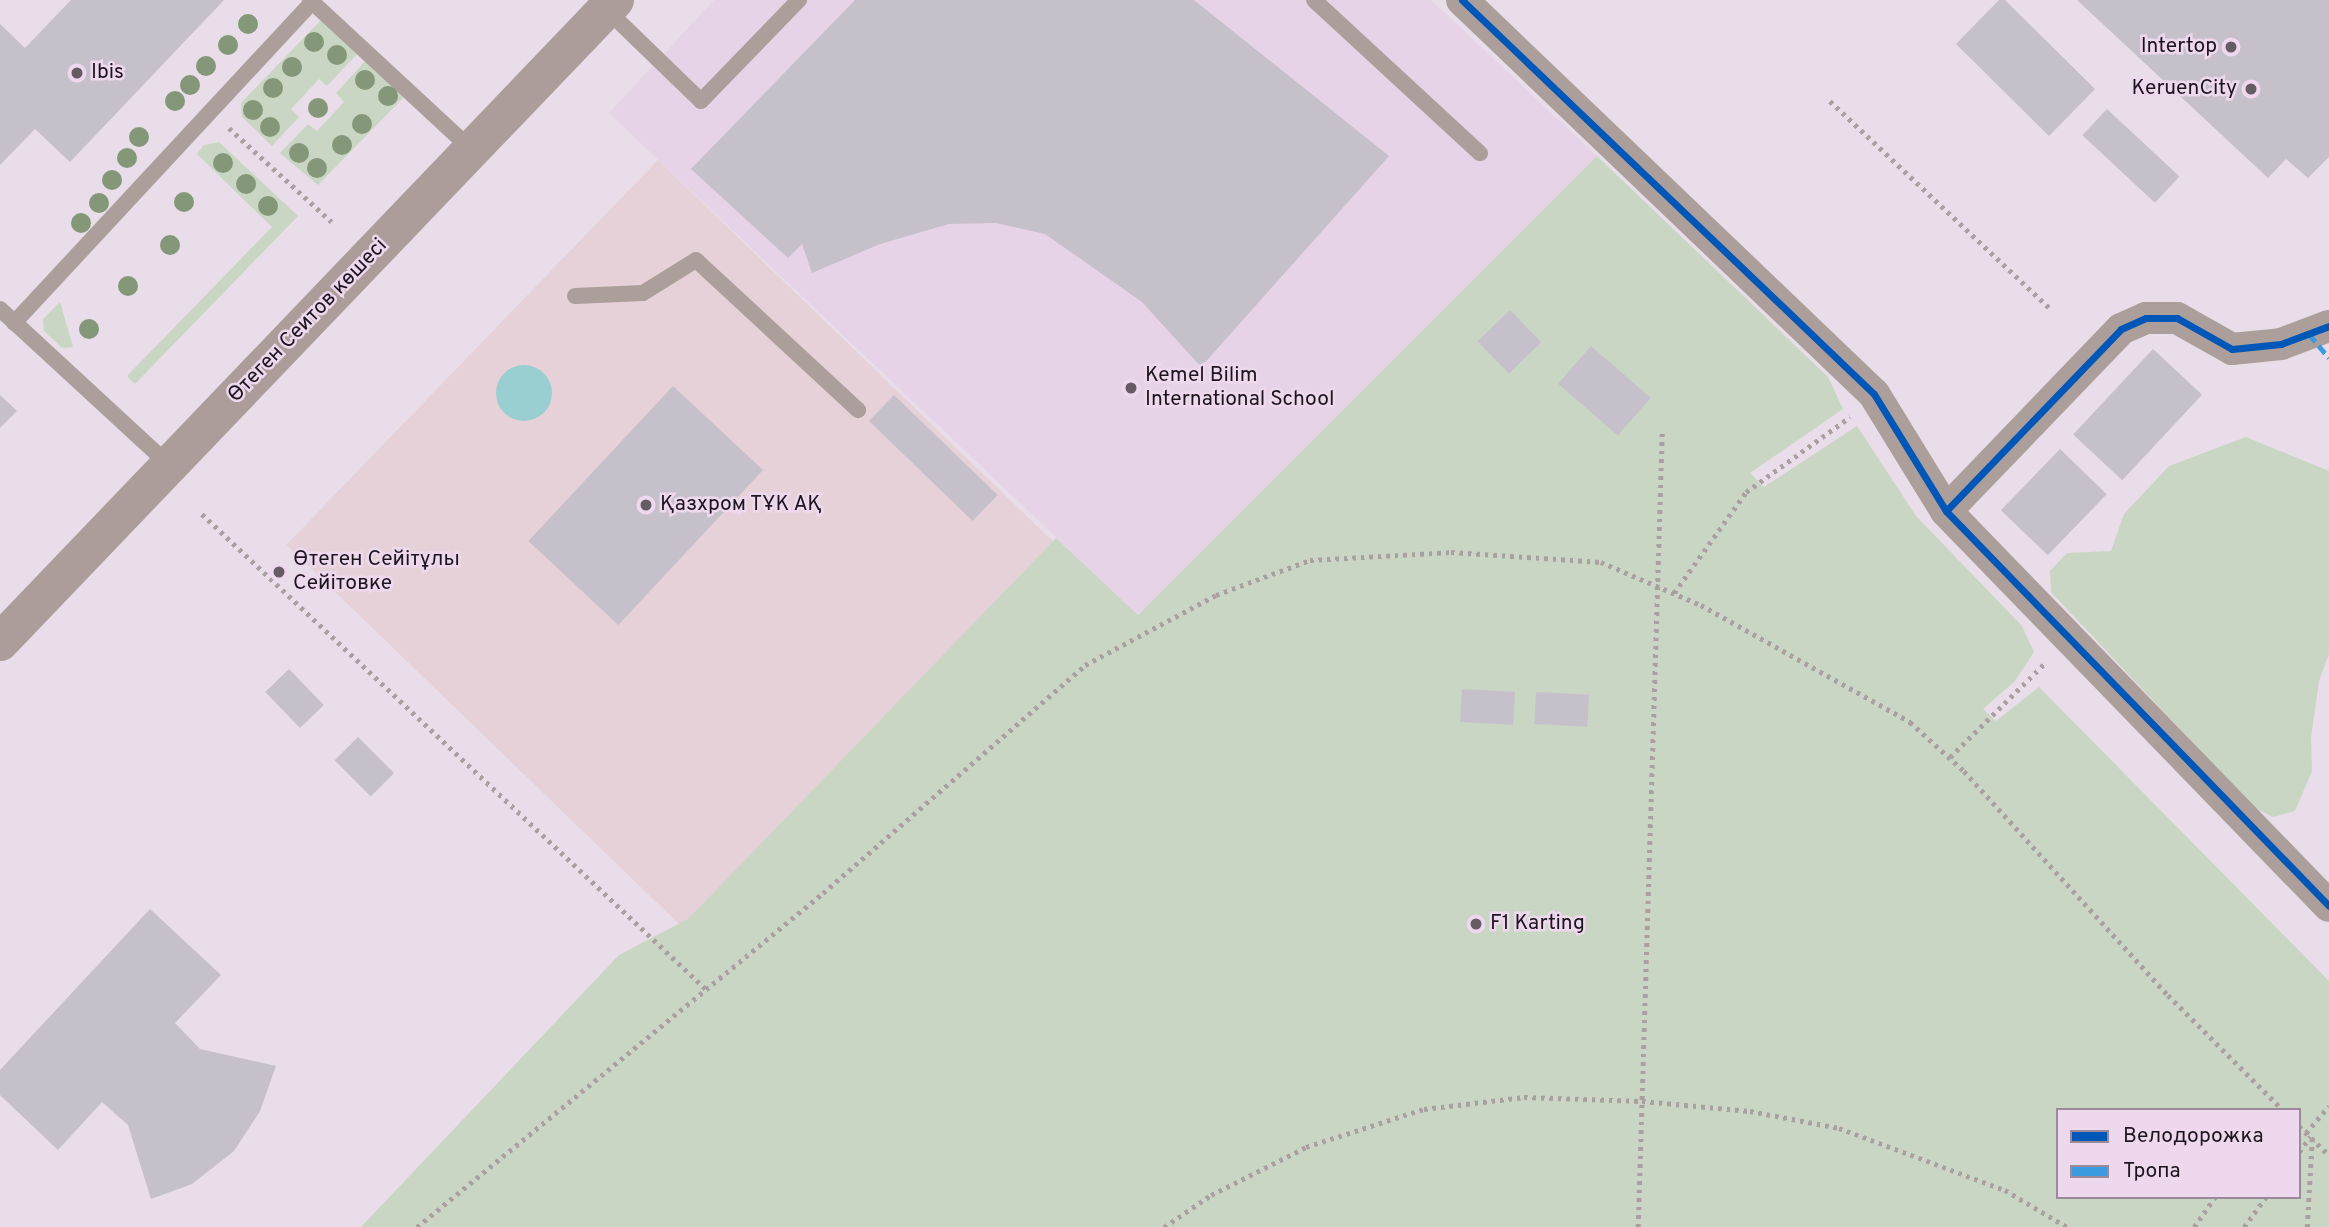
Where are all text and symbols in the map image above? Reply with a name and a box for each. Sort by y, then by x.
place label: Intertop [2141,34,2217,60]
marker: Intertop [2223,39,2239,55]
place label: Ibis [91,60,124,86]
marker: Ibis [69,65,85,81]
place label: KeruenCity [2132,76,2237,102]
marker: KeruenCity [2243,81,2259,97]
street label: Өтеген Сеитов көшесі [223,234,393,408]
place label: Kemel Bilim International School [1145,363,1334,413]
marker: Kemel Bilim International School [1123,380,1139,396]
place label: Қазхром ТҰК АҚ [660,492,824,518]
marker: Қазхром ТҰК АҚ [638,497,654,513]
place label: Өтеген Сейітұлы Сейітовке [293,547,460,597]
marker: Өтеген Сейітұлы Сейітовке [271,564,287,580]
place label: F1 Karting [1490,911,1585,937]
marker: F1 Karting [1468,916,1484,932]
legend [2056,1108,2301,1199]
text: Велодорожка [2123,1123,2263,1150]
text: Тропа [2123,1158,2181,1185]

